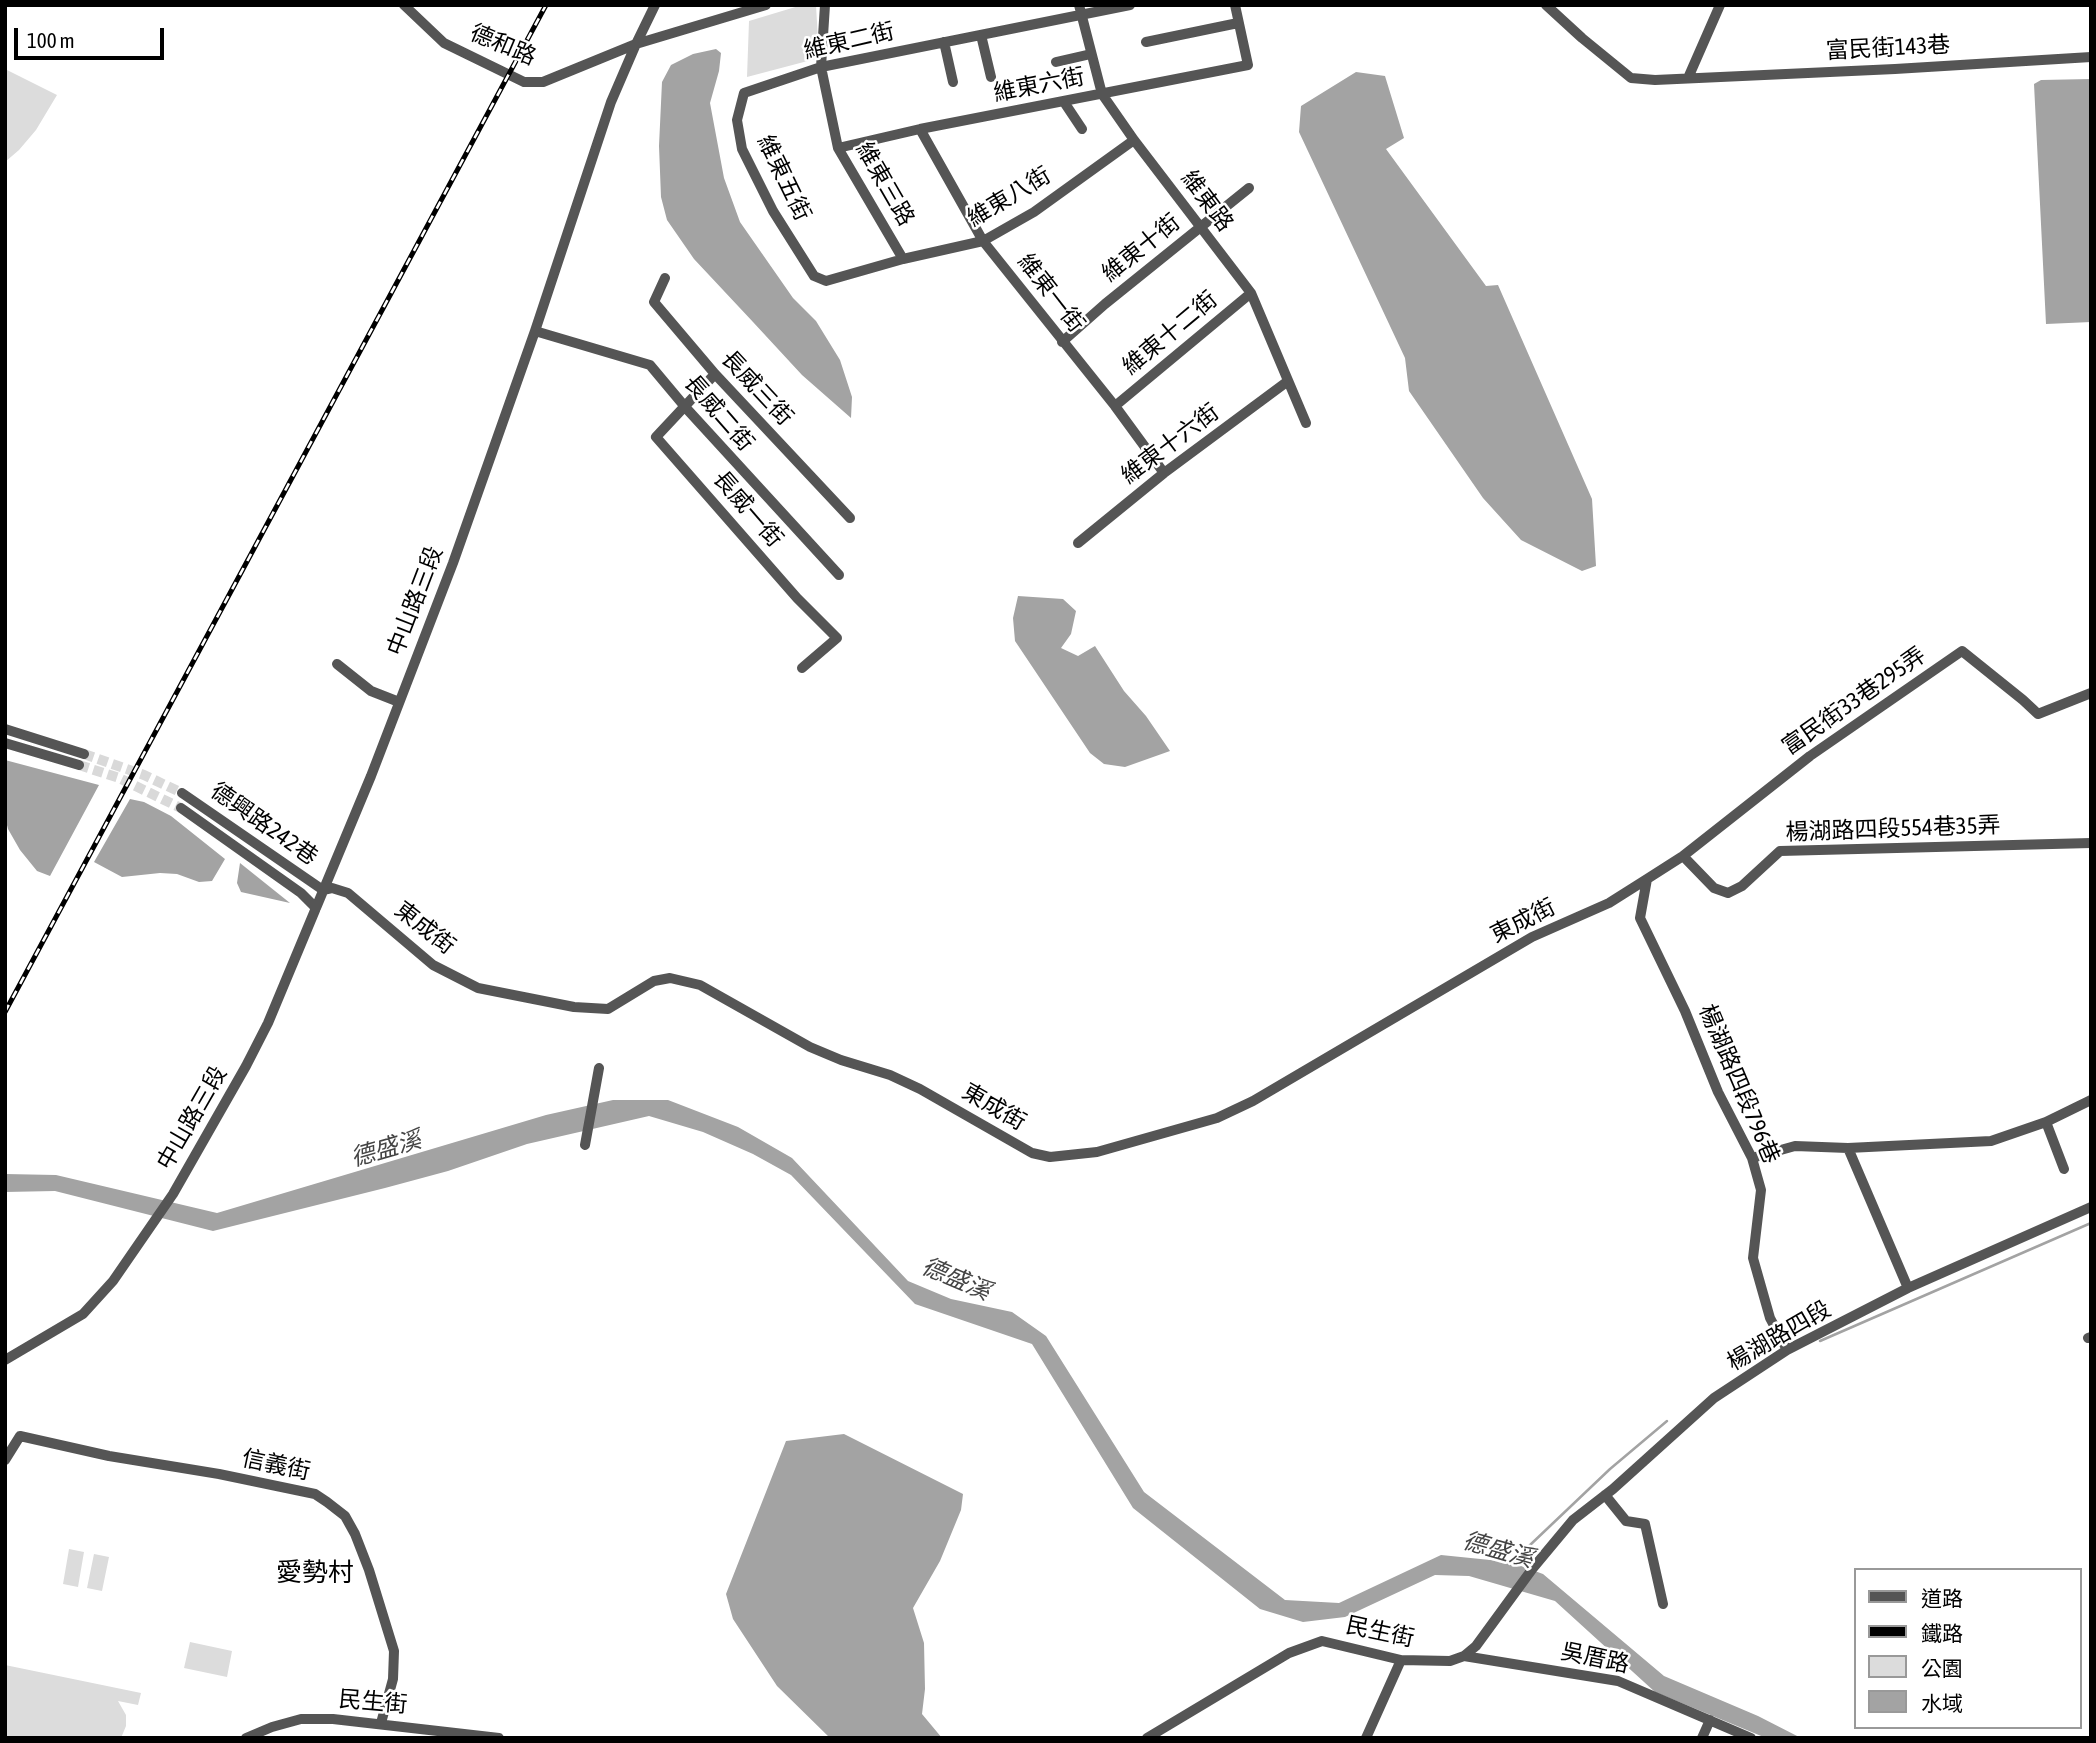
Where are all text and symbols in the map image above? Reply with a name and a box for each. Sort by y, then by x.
scale bar [18,14,168,58]
street label: 維東二街 [801,17,897,65]
street label: 德和路 [466,19,540,71]
text: 100 m [27,28,75,52]
street label: 富民街143巷 [1825,31,1951,65]
street label: 維東六街 [991,63,1087,107]
street label: 維東五街 [751,131,817,225]
street label: 維東三路 [850,137,920,231]
street label: 維東八街 [962,161,1056,233]
street label: 維東路 [1175,165,1239,237]
street label: 維東十街 [1097,208,1185,288]
street label: 維東一街 [1012,248,1090,338]
street label: 維東十二街 [1117,285,1223,381]
street label: 長威三街 [716,345,798,431]
street label: 長威二街 [678,369,760,457]
street label: 維東十六街 [1116,398,1224,490]
street label: 長威一街 [707,465,789,553]
street label: 中山路三段 [382,542,448,660]
street label: 富民街33巷295弄 [1777,641,1931,761]
street label: 德興路242巷 [205,777,323,871]
street label: 楊湖路四段554巷35弄 [1785,811,2001,847]
street label: 東成街 [1486,893,1560,949]
street label: 東成街 [389,896,461,960]
street label: 楊湖路四段796巷 [1693,1000,1785,1168]
street label: 中山路三段 [151,1061,233,1175]
street label: 東成街 [957,1078,1031,1136]
water label: 德盛溪 [347,1125,425,1173]
water label: 德盛溪 [917,1252,995,1306]
street label: 楊湖路四段 [1722,1295,1836,1377]
street label: 信義街 [239,1444,313,1486]
water label: 德盛溪 [1459,1526,1537,1574]
district label: 愛勢村 [276,1557,354,1589]
legend [1854,1568,2082,1729]
text: 道路 [1921,1586,1963,1610]
street label: 民生街 [1343,1611,1417,1653]
text: 鐵路 [1921,1621,1963,1645]
street label: 吳厝路 [1558,1637,1632,1679]
text: 公園 [1921,1656,1963,1680]
street label: 民生街 [337,1685,409,1719]
text: 水域 [1921,1691,1963,1715]

